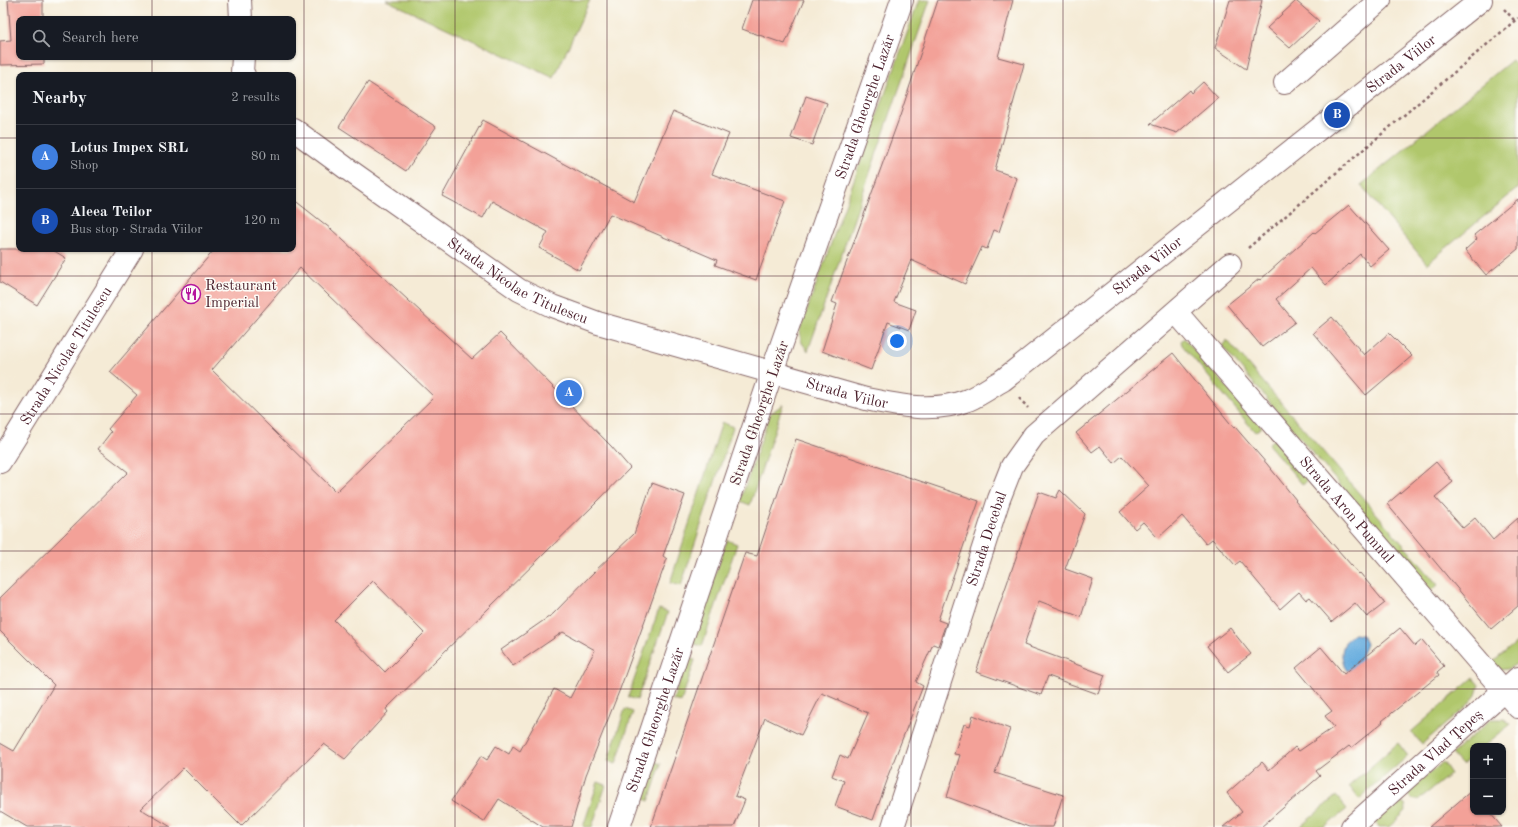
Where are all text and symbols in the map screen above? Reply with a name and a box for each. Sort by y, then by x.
search box [16,16,296,60]
icon: search [30,27,52,49]
text: Search here [62,31,139,46]
street label: Strada Gheorghe Lazăr [834,33,898,182]
street label: Strada Viilor [1364,33,1440,97]
text: Nearby [32,90,87,107]
text: 2 results [231,91,280,104]
pin: B [1324,100,1350,130]
text: Lotus Impex SRL [70,141,188,156]
text: A [40,150,50,163]
text: 80 m [251,150,280,163]
text: Shop [70,159,98,172]
text: Aleea Teilor [70,205,152,220]
text: B [40,214,50,227]
text: 120 m [243,214,280,227]
text: Bus stop · Strada Viilor [70,223,202,236]
street label: Strada Viilor [1111,234,1186,299]
street label: Strada Nicolae Titulescu [444,236,590,328]
place label: Restaurant Imperial [205,279,277,311]
restaurant icon: Restaurant Imperial [180,283,202,305]
street label: Strada Nicolae Titulescu [19,285,116,428]
your location [887,331,907,351]
street label: Strada Gheorghe Lazăr [729,339,792,488]
street label: Strada Viilor [804,376,889,412]
pin: A [556,378,582,408]
street label: Strada Aron Pumnul [1296,454,1396,566]
street label: Strada Decebal [965,490,1010,588]
street label: Strada Gheorghe Lazăr [625,646,688,795]
street label: Strada Vlad Țepeș [1386,707,1486,799]
map controls [1470,743,1506,815]
button: + [1470,743,1506,779]
button: − [1470,779,1506,815]

